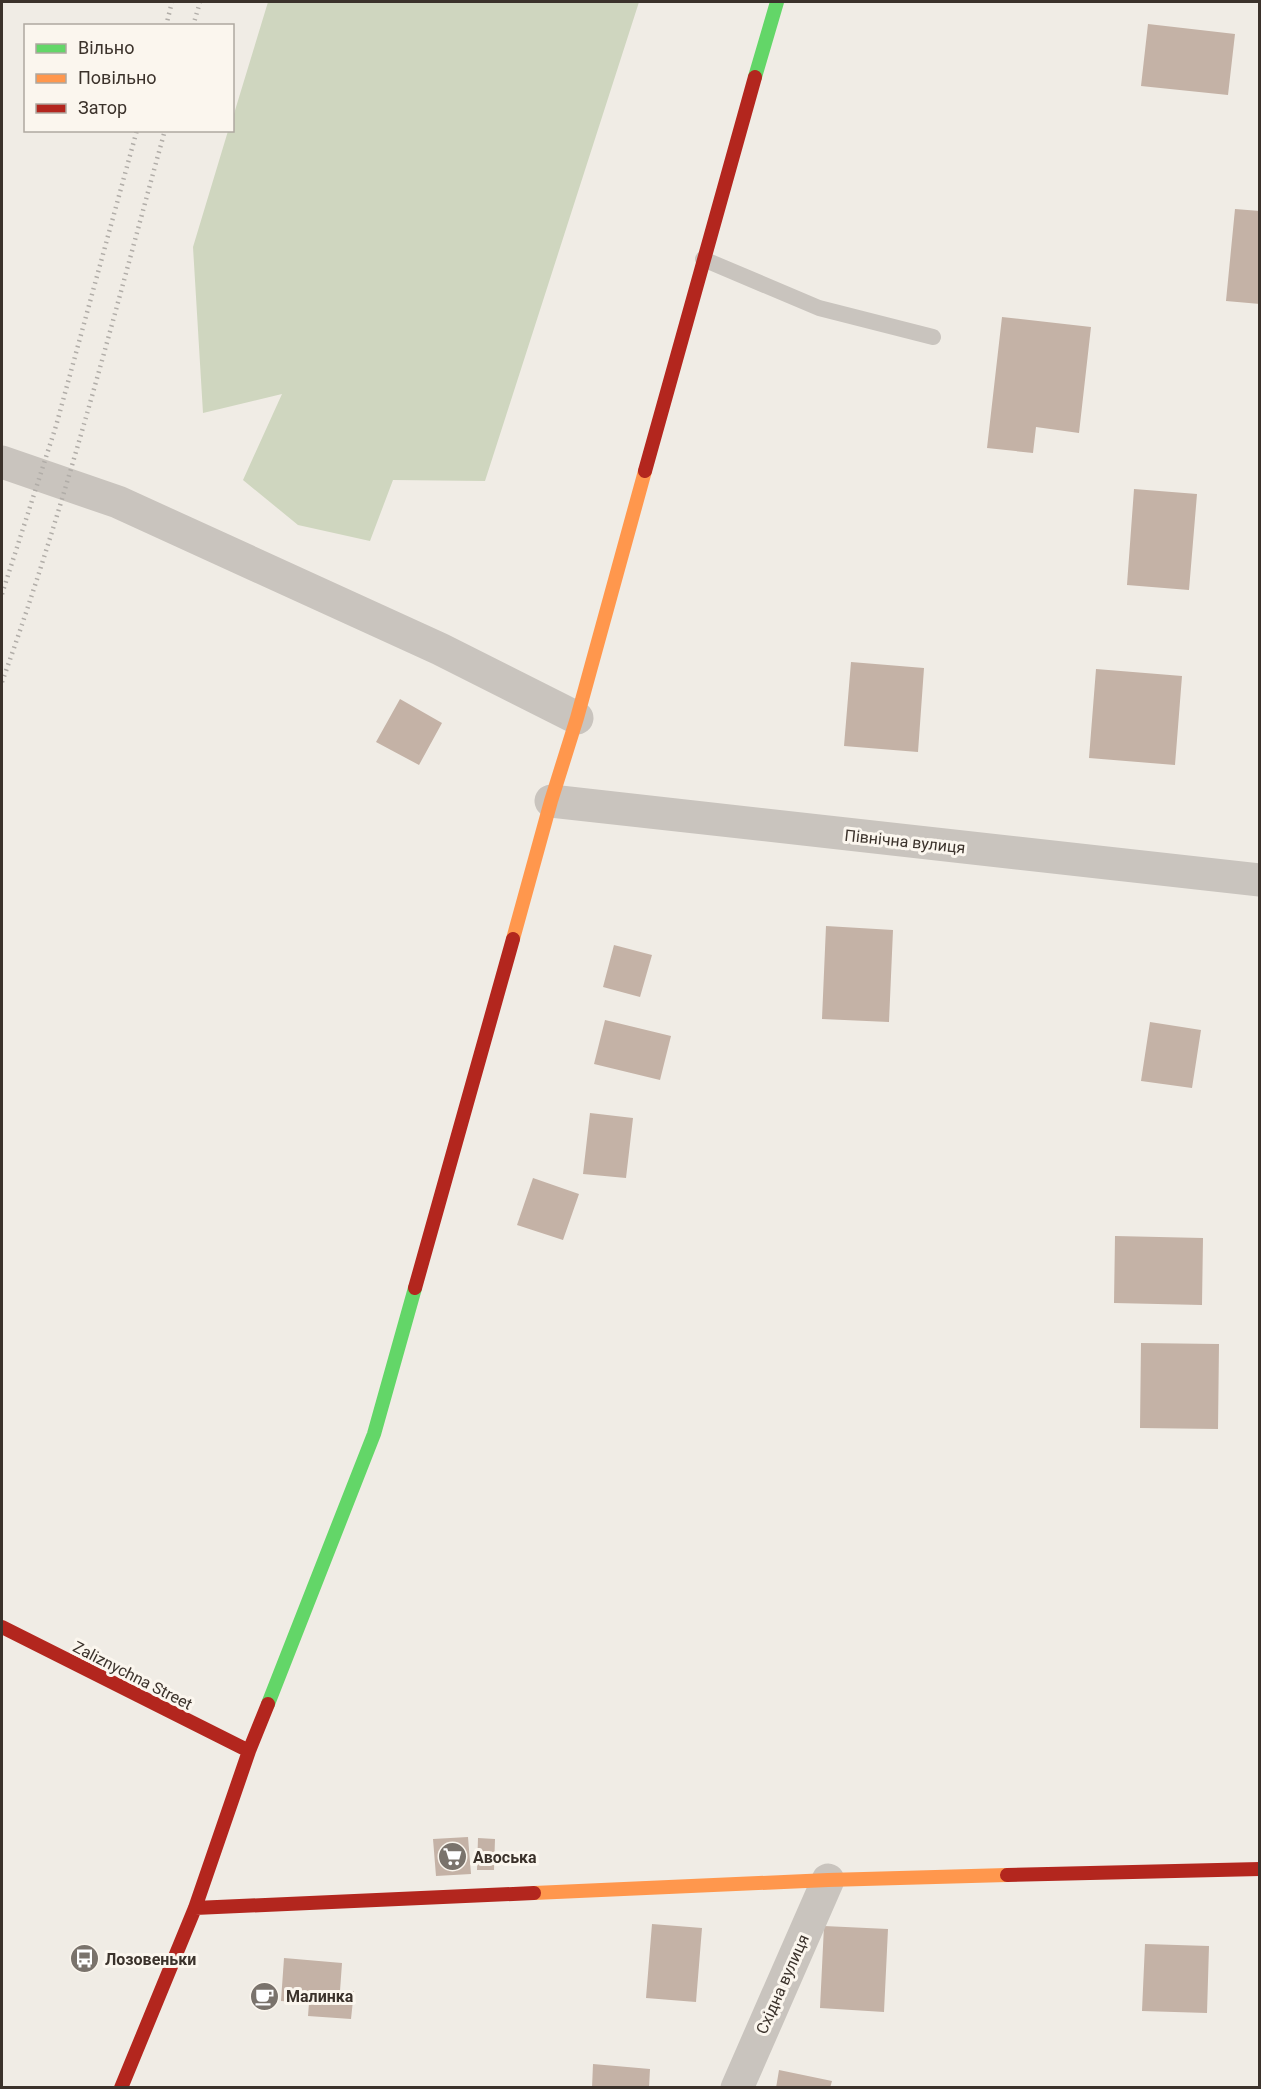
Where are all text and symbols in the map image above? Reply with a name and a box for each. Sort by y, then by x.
legend [24,24,234,132]
text: Вільно [78,37,134,58]
text: Повільно [78,67,157,88]
text: Затор [78,97,127,118]
street label: Північна вулиця [844,826,966,857]
street label: Zaliznychna Street [70,1637,196,1714]
supermarket icon: Авоська [436,1841,468,1873]
place label: Авоська [473,1848,537,1867]
street label: Східна вулиця [752,1931,813,2037]
bus stop icon: Лозовеньки [68,1943,100,1975]
place label: Лозовеньки [105,1950,196,1969]
cafe icon: Малинка [249,1980,281,2012]
place label: Малинка [286,1987,354,2006]

